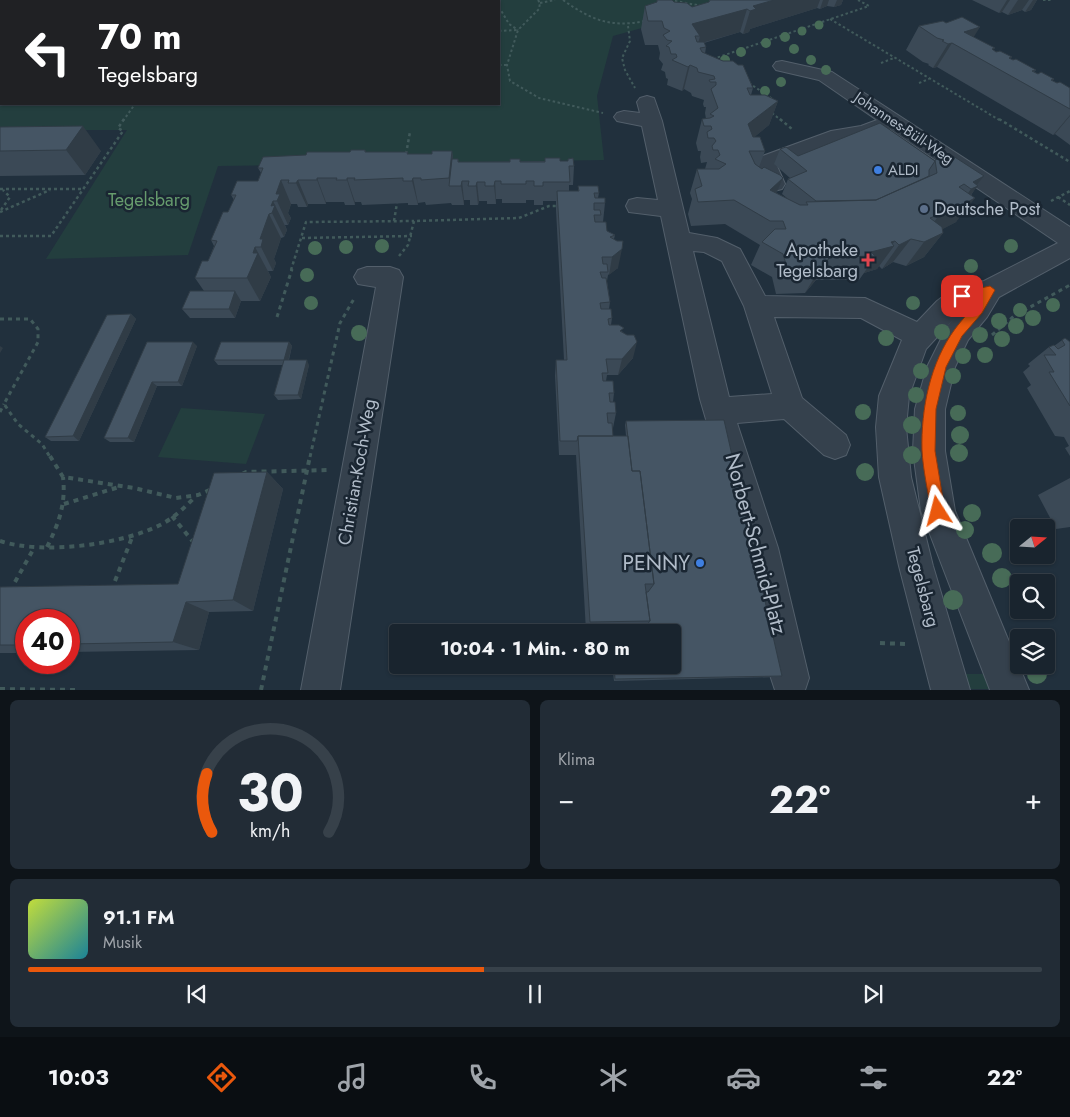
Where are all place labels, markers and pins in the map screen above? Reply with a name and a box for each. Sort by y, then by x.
place label: ALDI [888,159,919,181]
marker: ALDI [872,164,884,176]
place label: Deutsche Post [934,196,1041,222]
marker: Deutsche Post [918,203,930,215]
place label: Apotheke Tegelsbarg [776,237,858,284]
marker: Apotheke Tegelsbarg [862,254,874,266]
pin [941,275,983,317]
place label: PENNY [623,548,690,578]
marker: PENNY [694,557,706,569]

